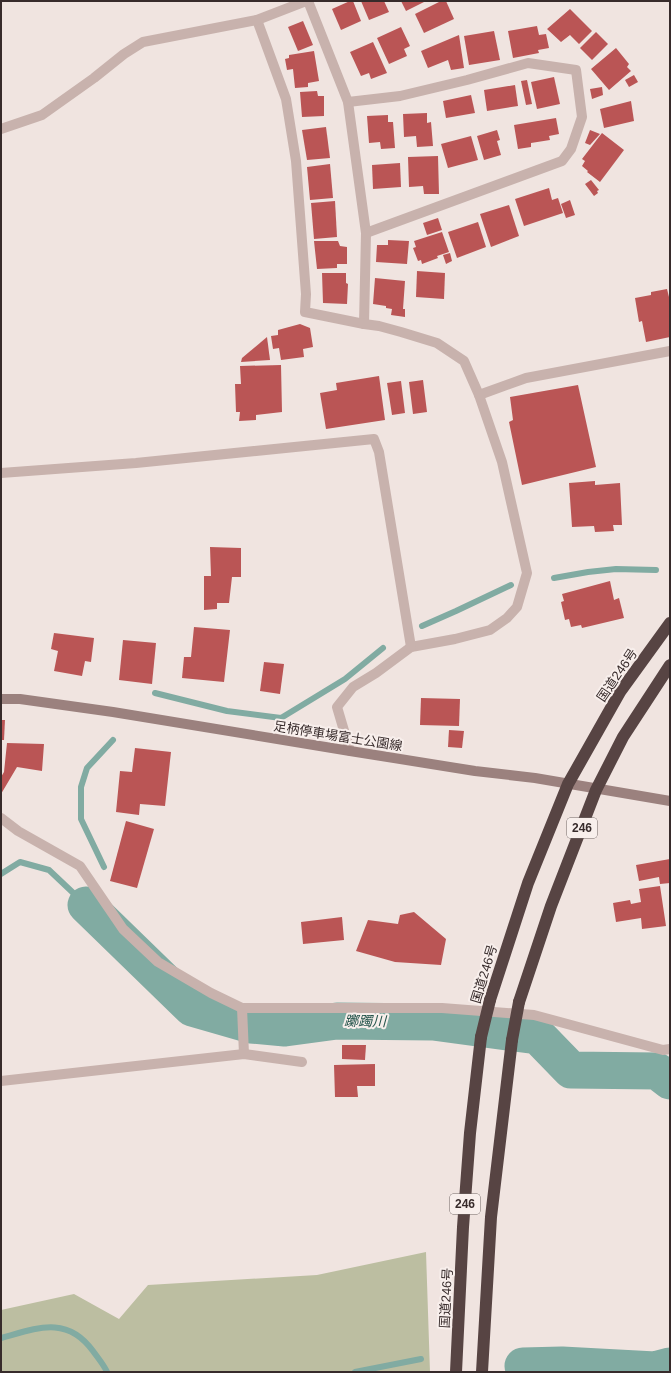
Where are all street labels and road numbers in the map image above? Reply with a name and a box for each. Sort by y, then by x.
street label: 国道246号 [594,646,640,704]
street label: 足柄停車場富士公園線 [273,718,403,754]
road number: 246 [567,818,597,838]
street label: 国道246号 [468,943,500,1005]
road number: 246 [450,1194,480,1214]
street label: 国道246号 [437,1267,455,1329]

